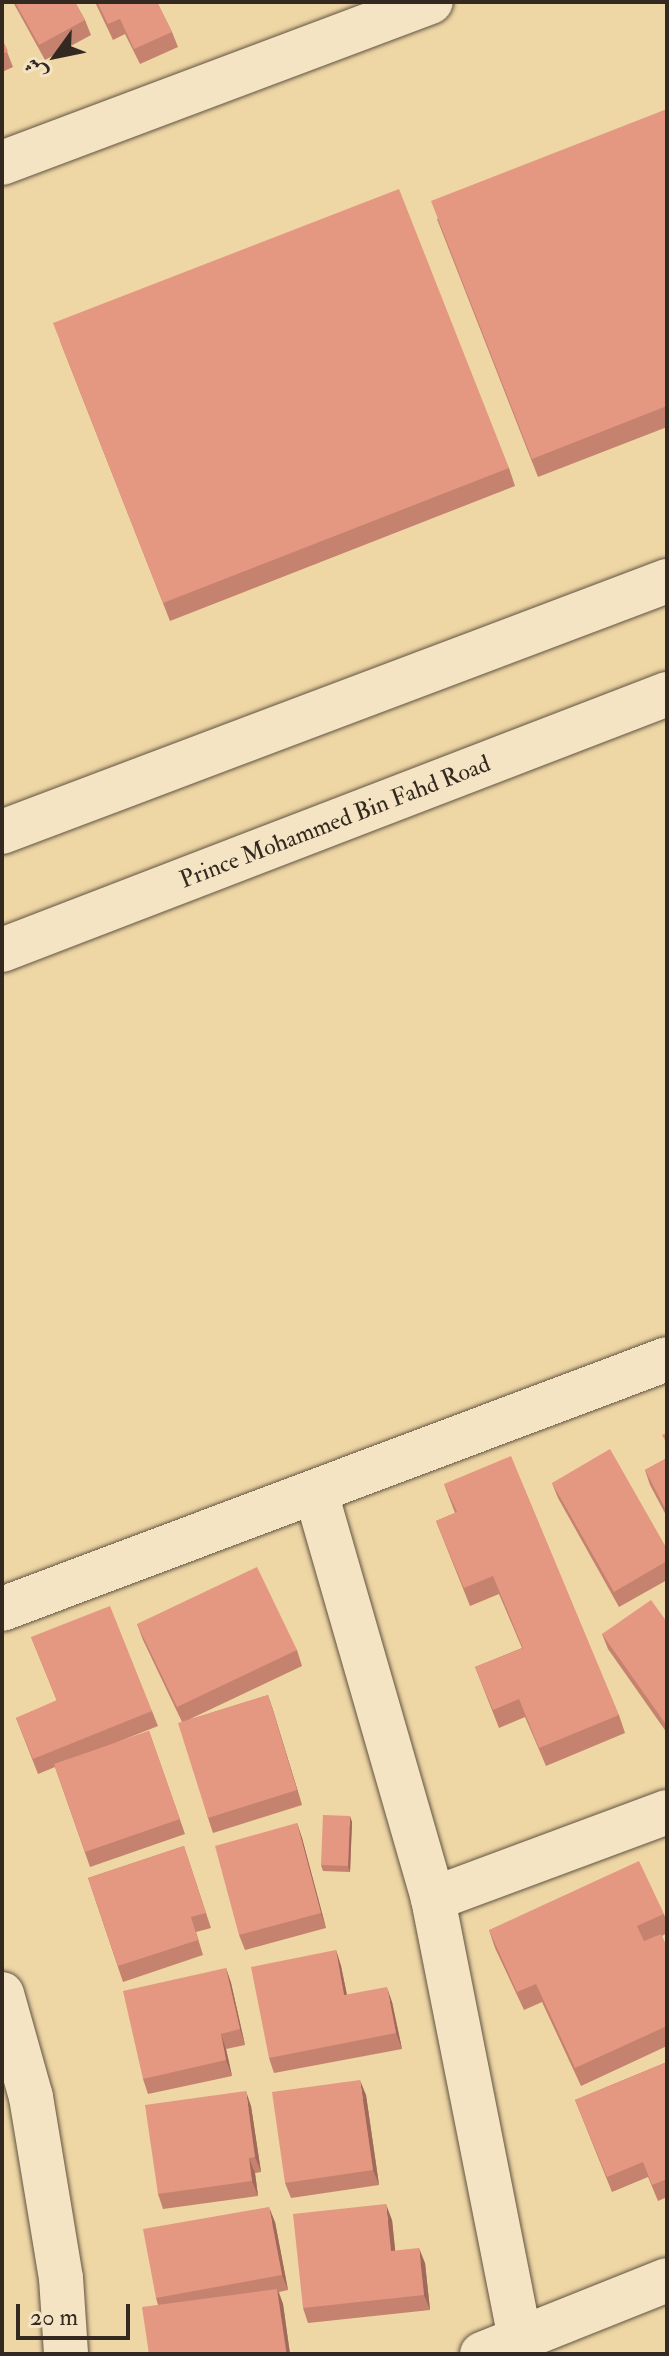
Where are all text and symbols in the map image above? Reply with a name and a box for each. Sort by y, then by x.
north arrow [16,16,96,96]
text: ش [18,52,54,86]
street label: Prince Mohammed Bin Fahd Road [176,749,494,895]
scale bar [20,2288,134,2338]
text: 20 m [30,2302,78,2333]

